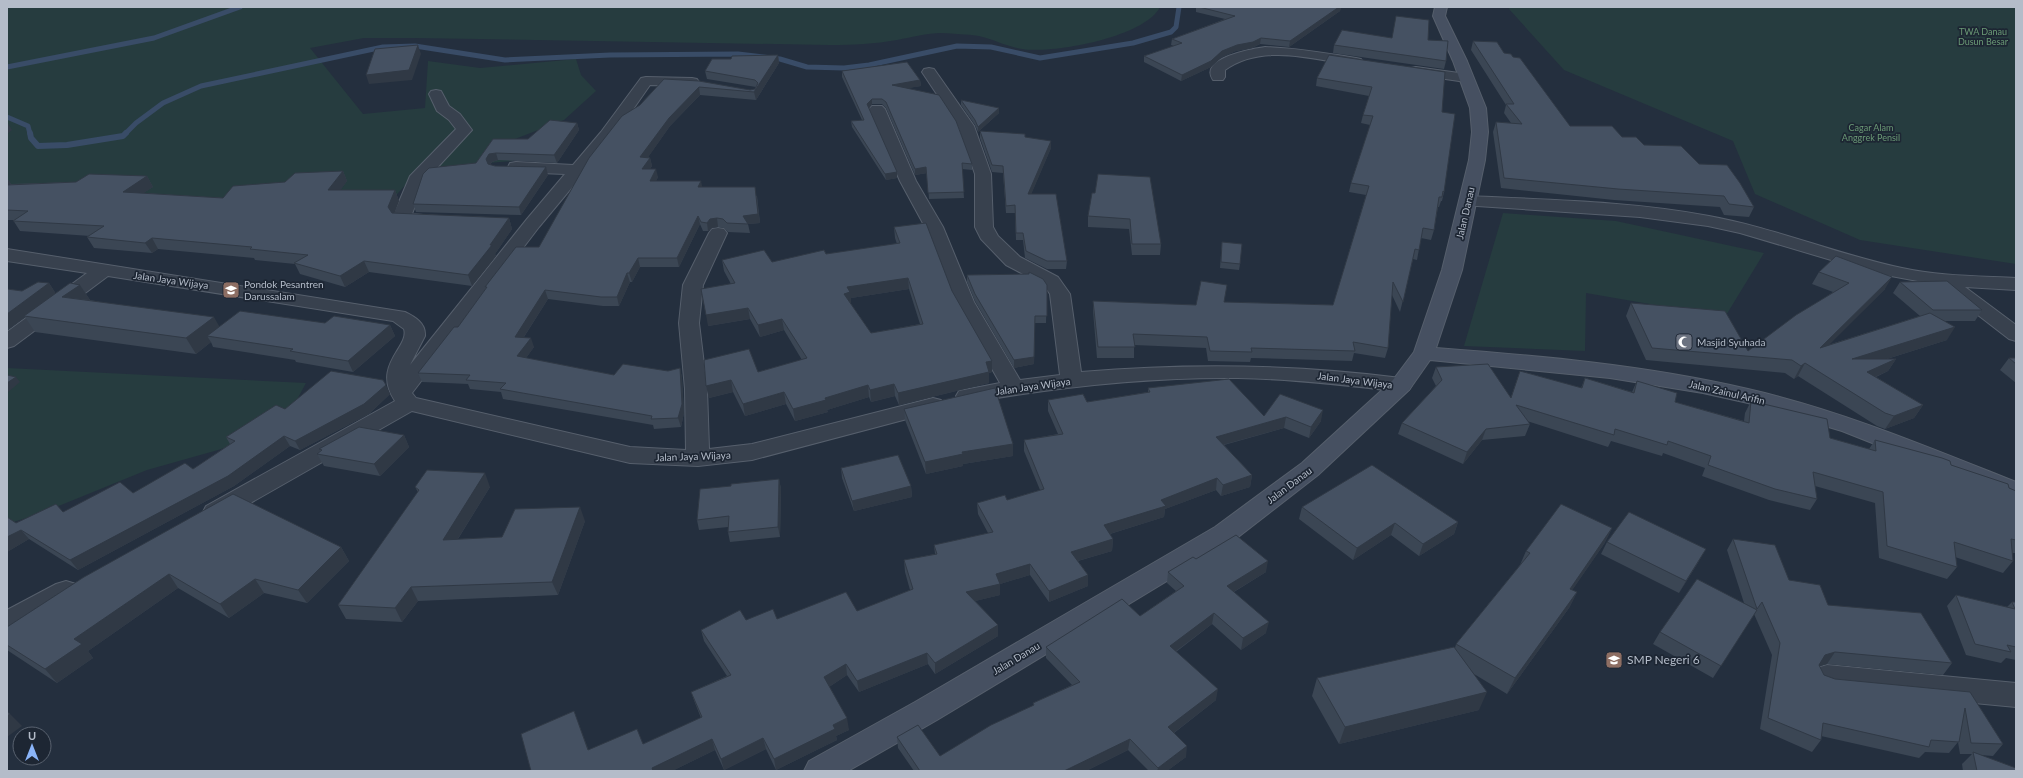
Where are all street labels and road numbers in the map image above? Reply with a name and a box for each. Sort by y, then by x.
street label: Jalan Danau [1453,186,1477,240]
street label: Jalan Jaya Wijaya [133,269,209,291]
street label: Jalan Jaya Wijaya [1317,369,1393,391]
street label: Jalan Jaya Wijaya [995,375,1071,397]
street label: Jalan Zainul Arifin [1688,377,1766,407]
street label: Jalan Jaya Wijaya [655,449,731,463]
street label: Jalan Danau [1264,464,1314,506]
street label: Jalan Danau [990,639,1042,677]

